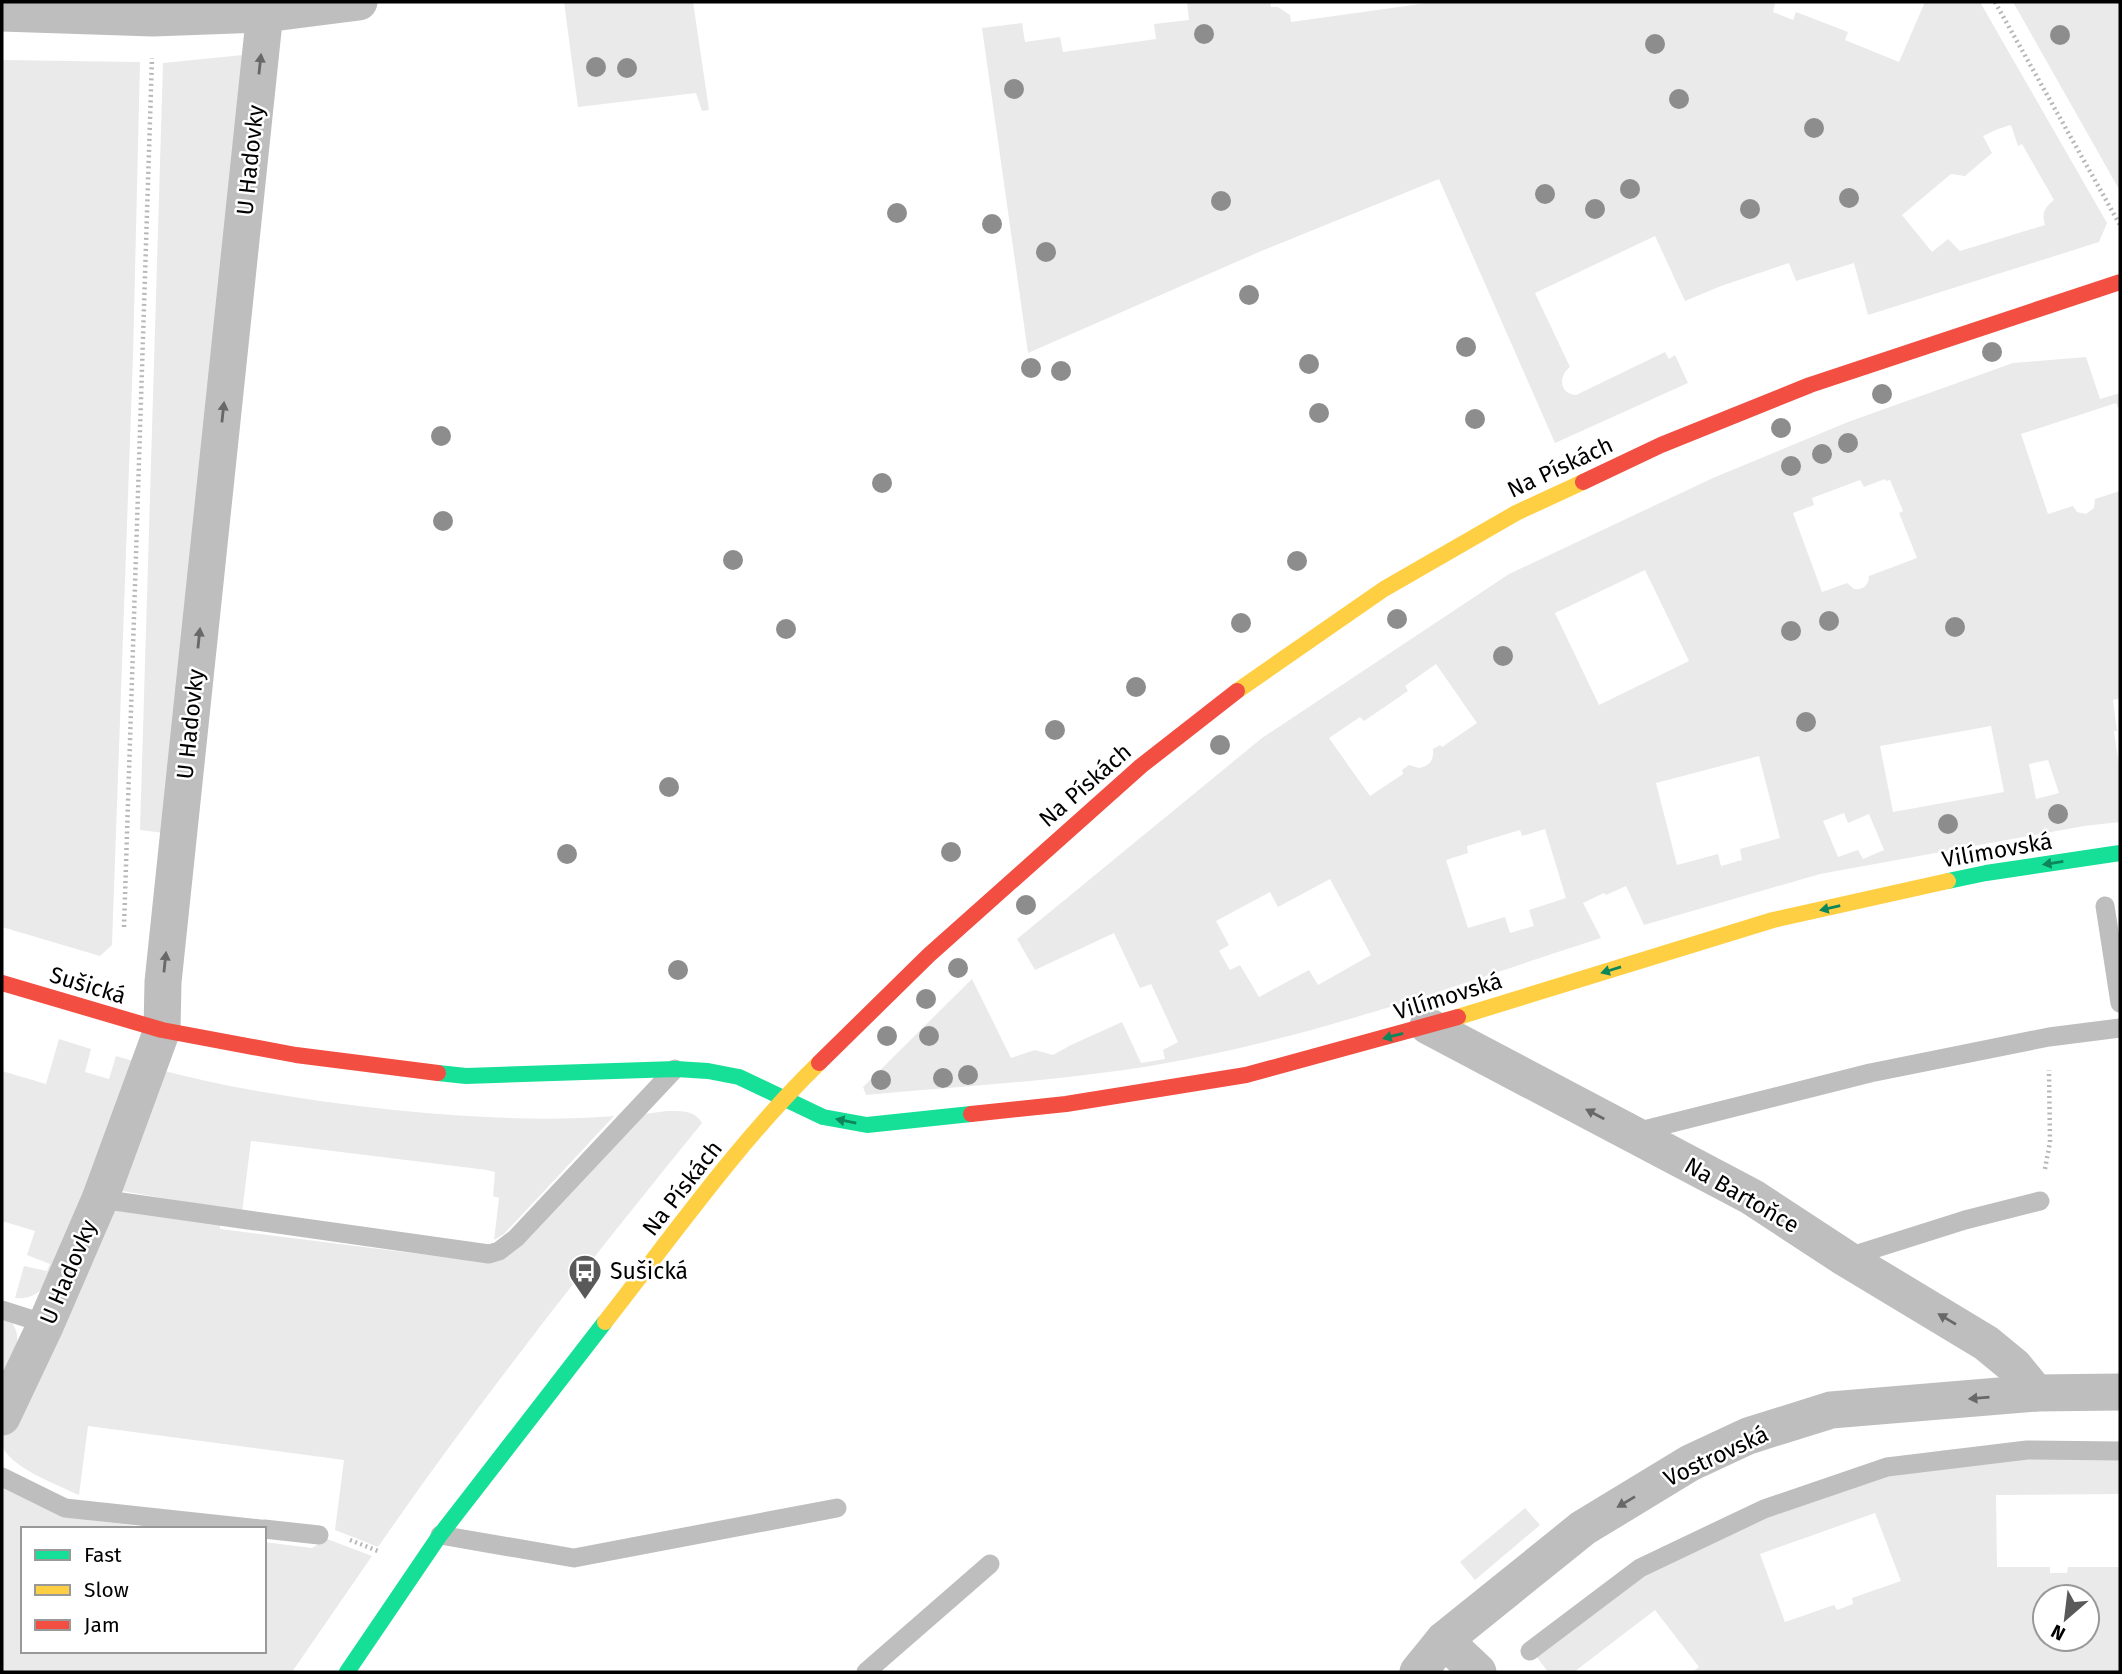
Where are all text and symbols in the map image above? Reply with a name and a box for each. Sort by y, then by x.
one-way arrow [255,53,266,75]
street label: U Hadovky [230,103,270,217]
one-way arrow [218,401,229,423]
street label: Na Pískách [1503,430,1617,504]
one-way arrow [194,627,205,649]
street label: U Hadovky [170,667,210,781]
street label: Na Pískách [1033,737,1137,833]
street label: Vilímovská [1940,827,2054,873]
one-way arrow [2042,857,2064,868]
one-way arrow [1819,902,1841,913]
one-way arrow [160,951,171,973]
street label: Sušická [47,960,129,1010]
one-way arrow [1600,965,1621,976]
street label: Vilímovská [1391,966,1505,1026]
one-way arrow [1382,1031,1404,1042]
one-way arrow [1585,1109,1605,1120]
one-way arrow [835,1116,857,1127]
street label: Na Pískách [636,1135,728,1241]
street label: Na Bartoňce [1680,1151,1804,1239]
street label: U Hadovky [33,1215,103,1329]
bus stop icon: Sušická [566,1252,604,1301]
place label: Sušická [610,1257,688,1285]
one-way arrow [1937,1313,1956,1326]
one-way arrow [1968,1393,1990,1404]
street label: Vostrovská [1659,1420,1773,1492]
one-way arrow [1616,1496,1635,1509]
legend [21,1527,266,1653]
text: Fast [84,1542,122,1568]
text: Slow [84,1577,129,1603]
north arrow [2031,1583,2101,1653]
text: Jam [84,1612,120,1638]
text: N [2047,1619,2069,1646]

